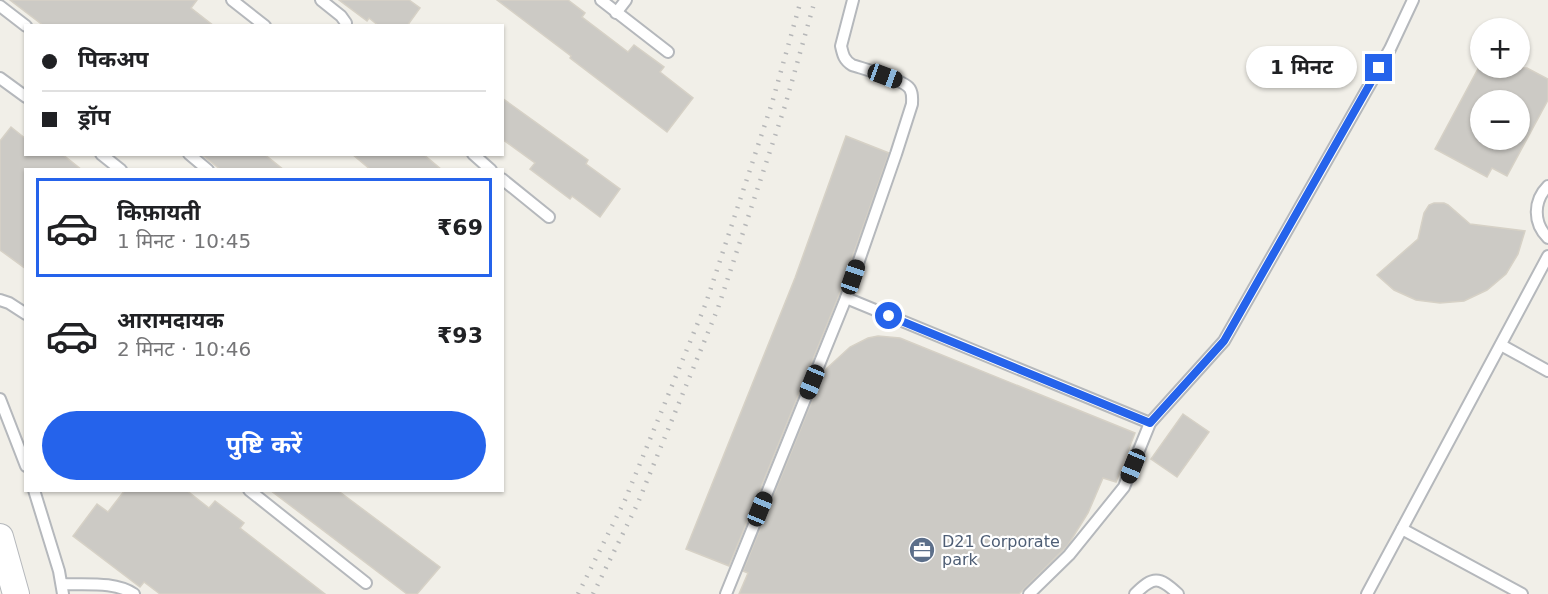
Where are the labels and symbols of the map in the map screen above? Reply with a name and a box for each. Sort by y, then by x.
callout: 1 मिनट [1247,47,1358,89]
route end [1365,54,1392,81]
car [865,61,905,91]
car [839,257,867,297]
route start [875,302,902,329]
car [797,362,827,402]
car [1118,446,1148,486]
car [745,489,775,529]
place label: D21 Corporate park [942,532,1060,569]
office icon: D21 Corporate park [907,535,937,565]

